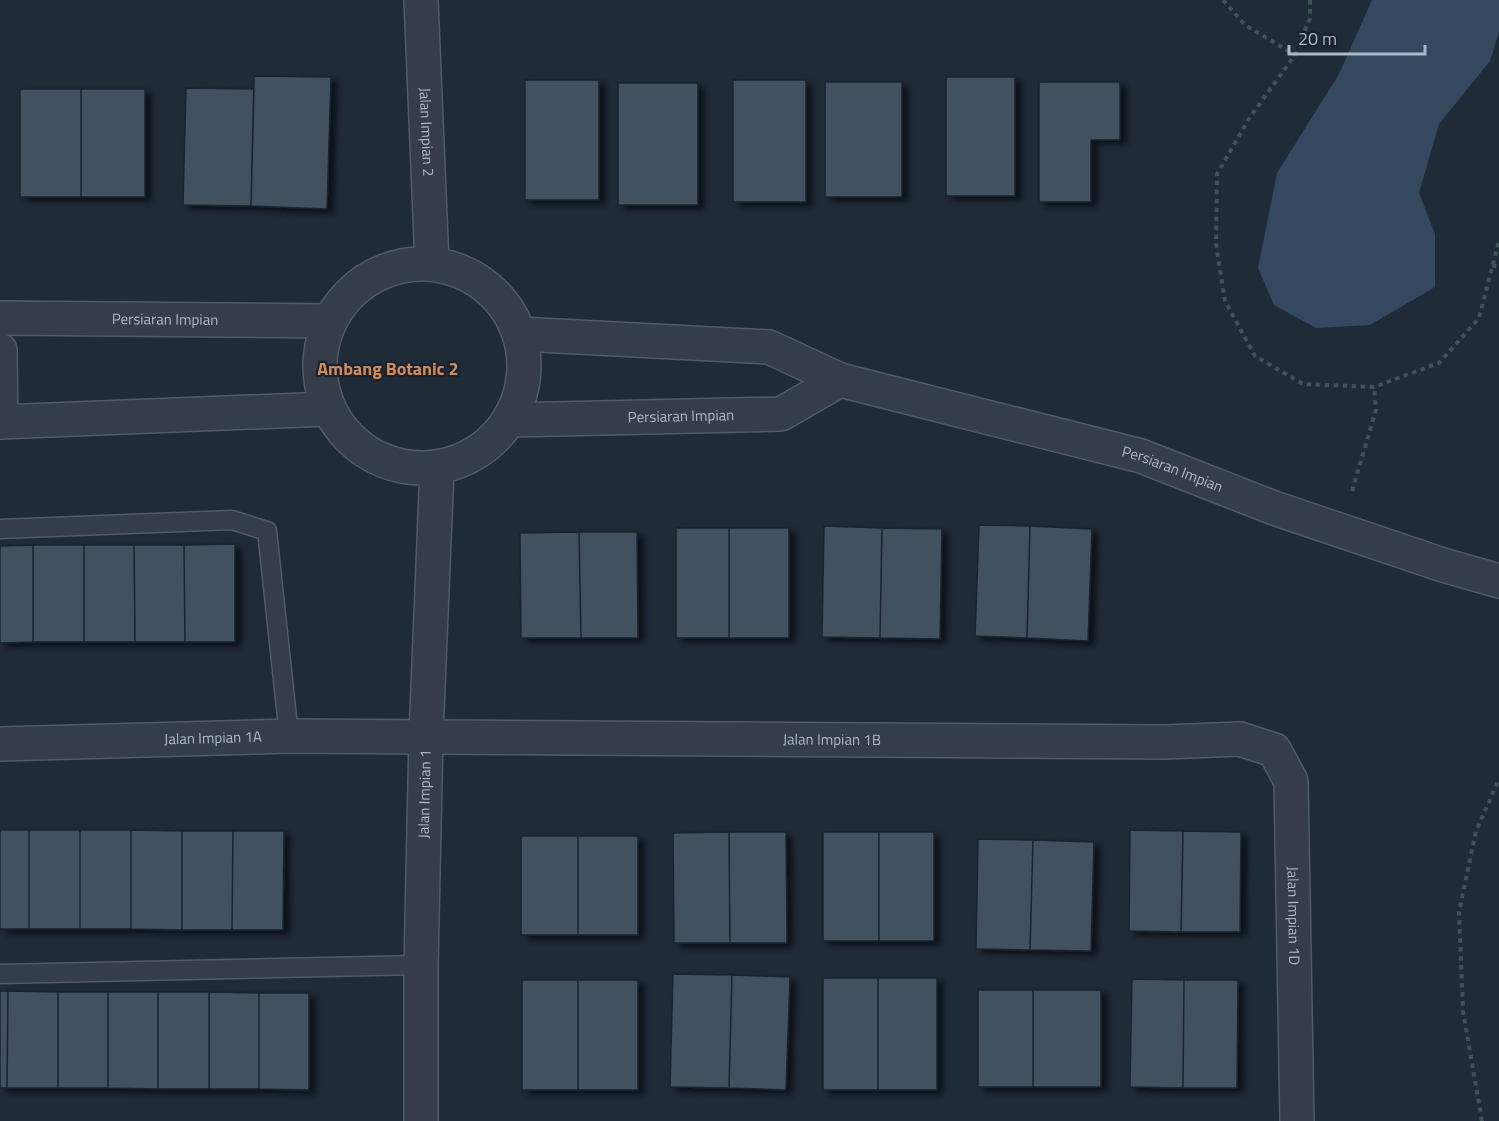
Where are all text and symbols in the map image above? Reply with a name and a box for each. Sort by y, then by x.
scale bar [1289,18,1426,56]
text: 20 m [1298,25,1337,52]
street label: Jalan Impian 2 [414,87,440,177]
street label: Persiaran Impian [112,307,218,331]
district label: Ambang Botanic 2 [317,355,459,382]
street label: Persiaran Impian [627,403,734,428]
street label: Persiaran Impian [1120,440,1227,498]
street label: Jalan Impian 1A [164,725,262,750]
street label: Jalan Impian 1B [783,727,881,751]
street label: Jalan Impian 1 [412,749,437,839]
street label: Jalan Impian 1D [1282,866,1306,965]

